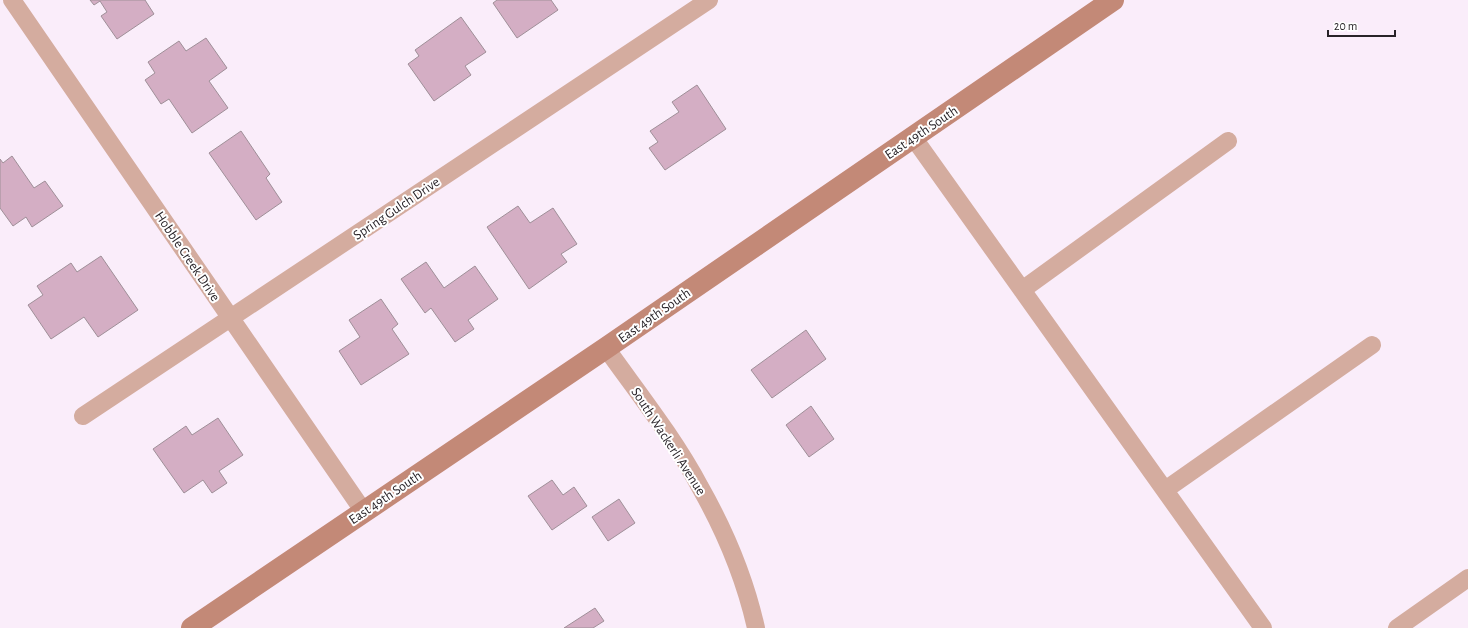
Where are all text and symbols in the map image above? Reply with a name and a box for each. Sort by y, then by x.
scale bar [1328,12,1395,38]
text: 20 m [1334,20,1357,32]
street label: East 49th South [883,103,960,162]
street label: Spring Gulch Drive [351,175,442,243]
street label: Hobble Creek Drive [152,209,222,304]
street label: East 49th South [616,286,693,346]
street label: South Wackerli Avenue [628,385,708,498]
street label: East 49th South [347,468,424,527]

